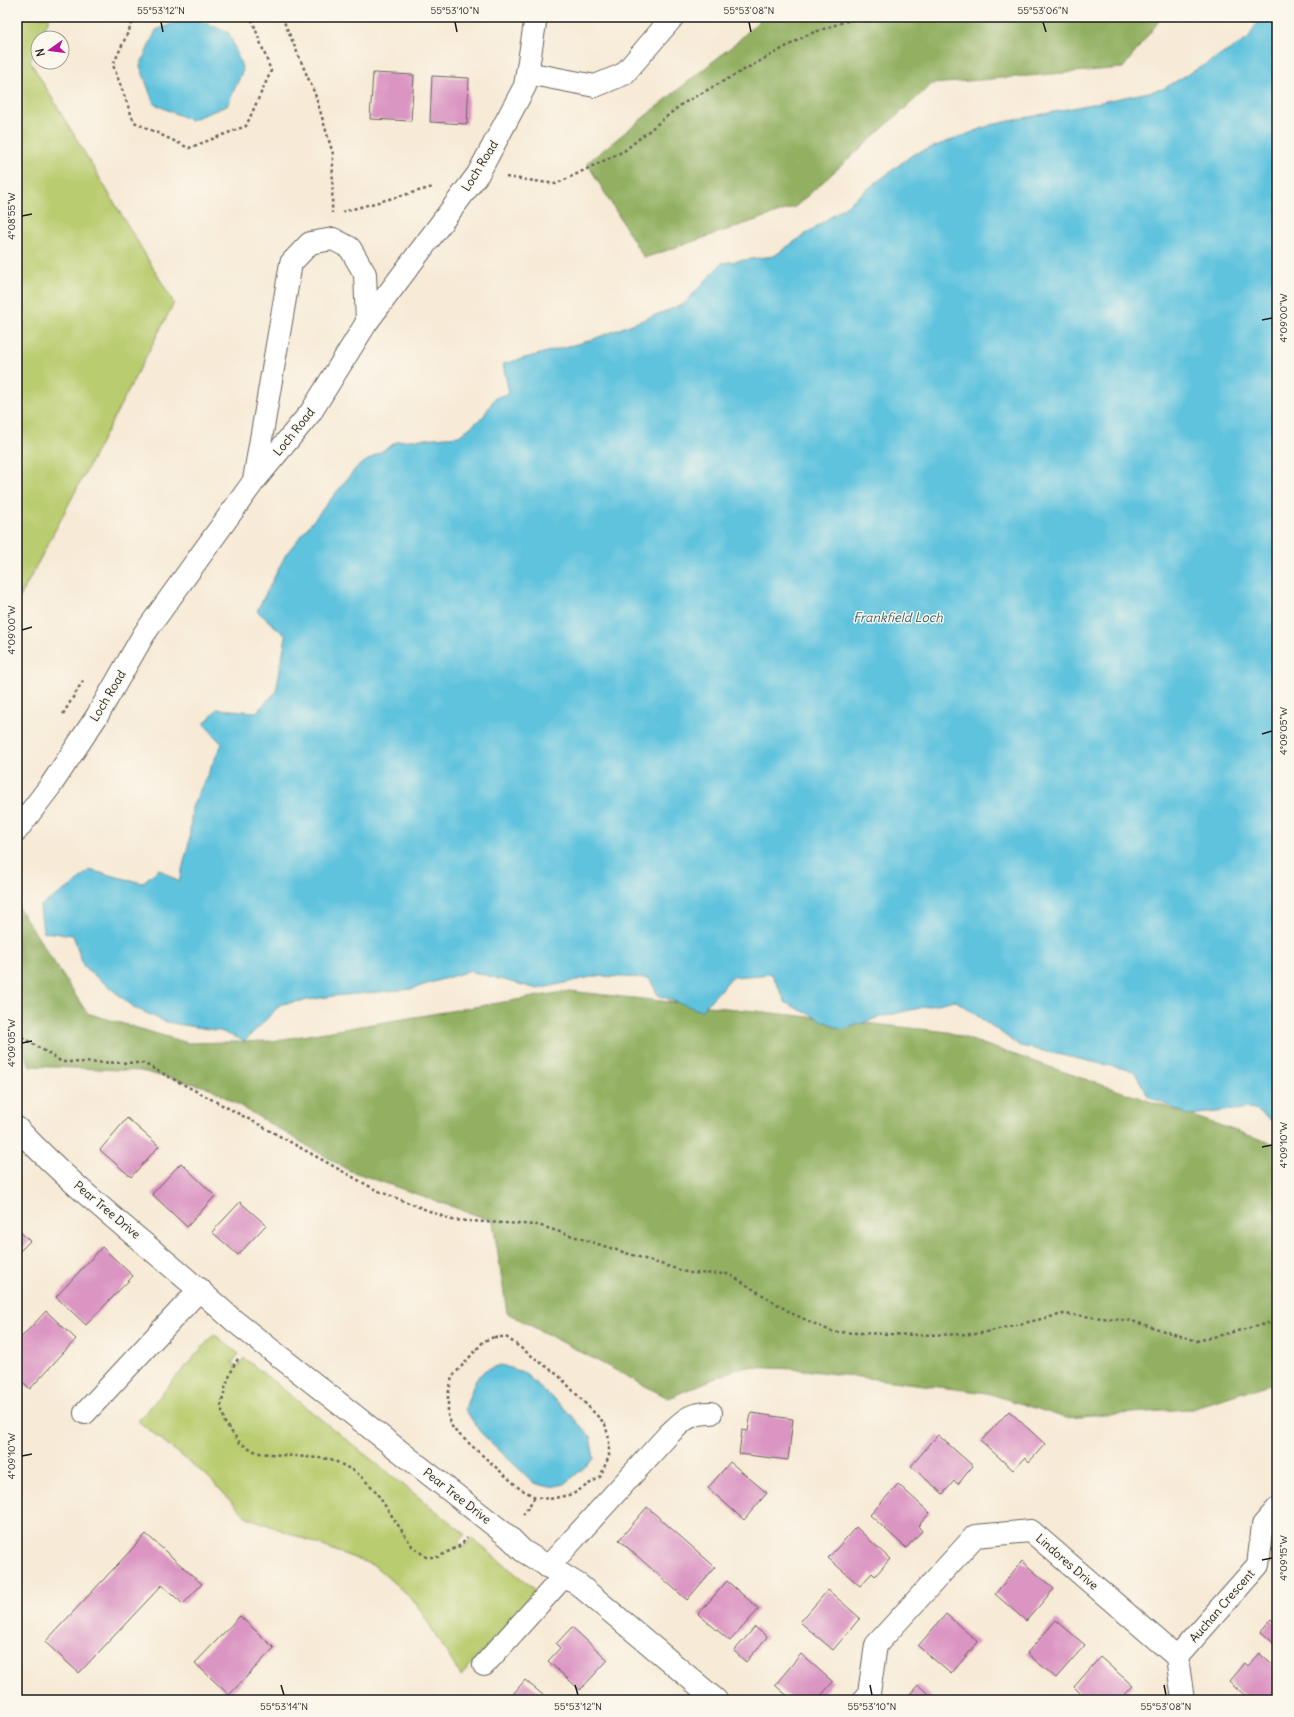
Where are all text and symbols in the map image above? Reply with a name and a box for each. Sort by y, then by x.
text: 55°53'12"N [137,4,185,17]
text: 55°53'10"N [430,4,480,17]
text: 55°53'08"N [724,4,774,17]
text: 55°53'06"N [1018,4,1068,17]
north arrow [30,30,70,70]
text: N [33,47,48,58]
street label: Loch Road [458,138,501,194]
text: 4°08'55"W [5,192,18,240]
text: 4°09'00"W [1277,293,1290,343]
street label: Loch Road [270,405,317,459]
text: 4°09'00"W [5,605,18,655]
water label: Frankfield Loch [853,609,943,626]
street label: Loch Road [86,667,129,724]
text: 4°09'05"W [1277,707,1290,755]
text: 4°09'05"W [5,1019,18,1067]
text: 4°09'10"W [1277,1122,1290,1168]
street label: Pear Tree Drive [71,1178,144,1242]
text: 4°09'10"W [5,1433,18,1479]
street label: Pear Tree Drive [420,1464,494,1527]
street label: Lindores Drive [1033,1530,1102,1593]
text: 4°09'15"W [1277,1535,1290,1581]
street label: Auchan Crescent [1186,1566,1257,1645]
text: 55°53'14"N [260,1700,308,1713]
text: 55°53'12"N [554,1700,602,1713]
text: 55°53'10"N [847,1700,897,1713]
text: 55°53'08"N [1141,1700,1191,1713]

